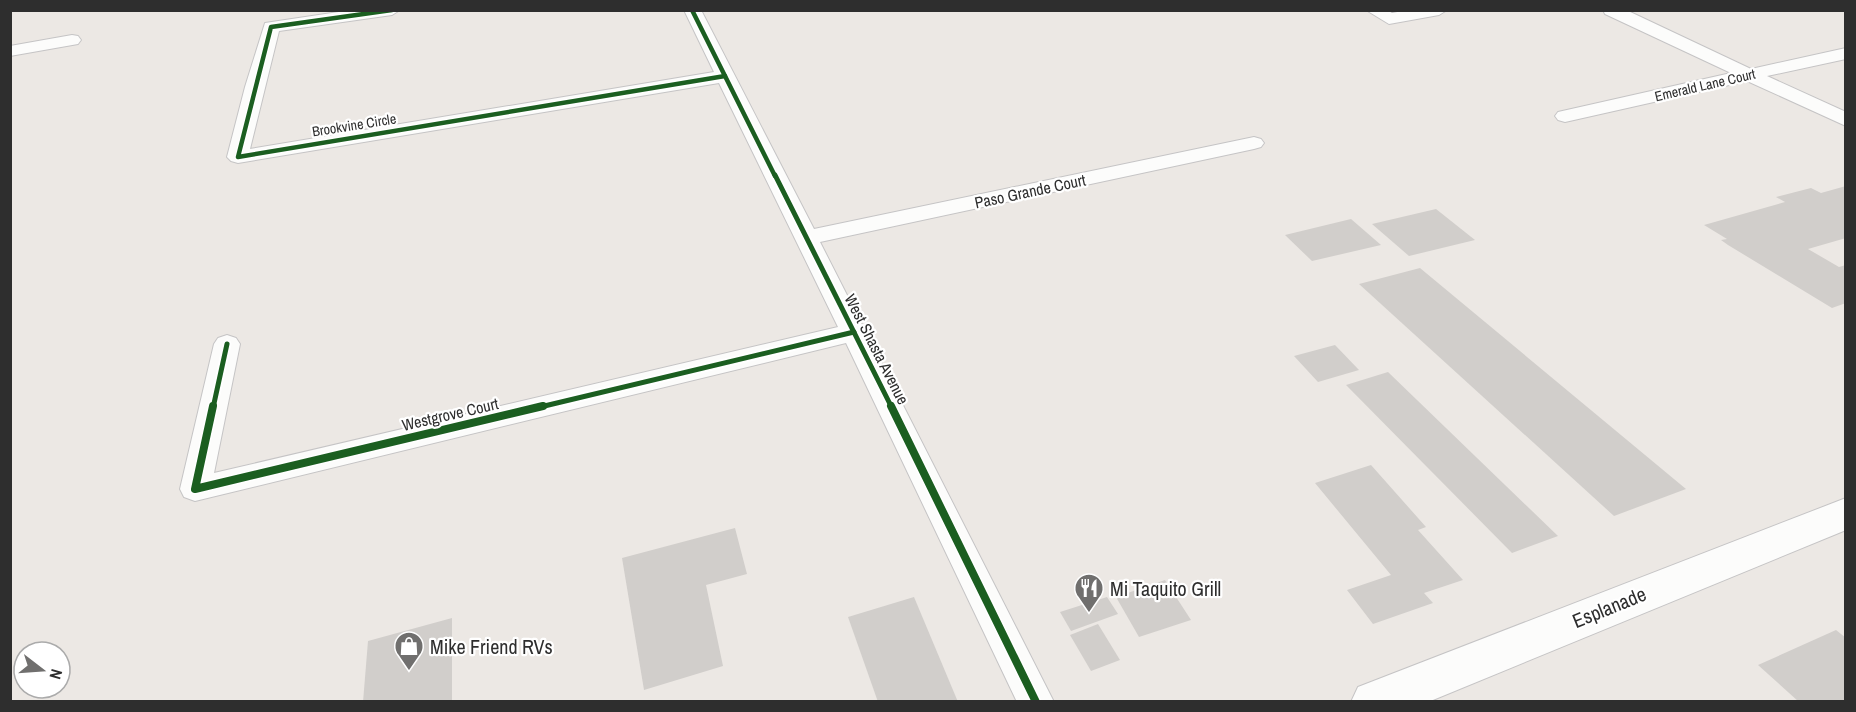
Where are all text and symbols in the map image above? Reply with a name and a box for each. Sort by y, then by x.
street label: Emerald Lane Court [1653,65,1757,105]
street label: Brookvine Circle [311,109,397,141]
street label: Paso Grande Court [972,168,1088,214]
street label: West Shasta Avenue [840,290,914,408]
street label: Westgrove Court [400,392,501,436]
restaurant icon: Mi Taquito Grill [1073,572,1105,614]
place label: Mi Taquito Grill [1110,575,1221,602]
street label: Esplanade [1568,580,1650,634]
shop icon: Mike Friend RVs [393,630,425,672]
place label: Mike Friend RVs [430,633,553,660]
north arrow [12,640,72,700]
text: N [44,667,68,682]

